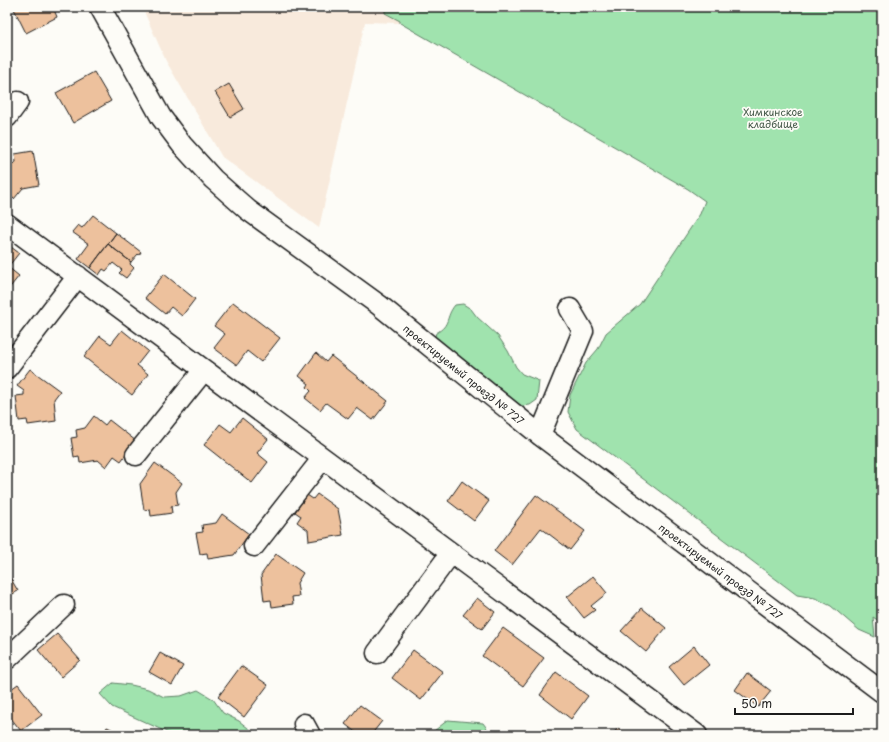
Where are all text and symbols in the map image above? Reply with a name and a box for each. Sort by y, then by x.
park label: Химкинское кладбище [743,104,803,131]
street label: проектируемый проезд № 727 [400,320,528,428]
street label: проектируемый проезд № 727 [656,519,786,623]
scale bar [735,690,853,716]
text: 50 m [741,694,772,712]

